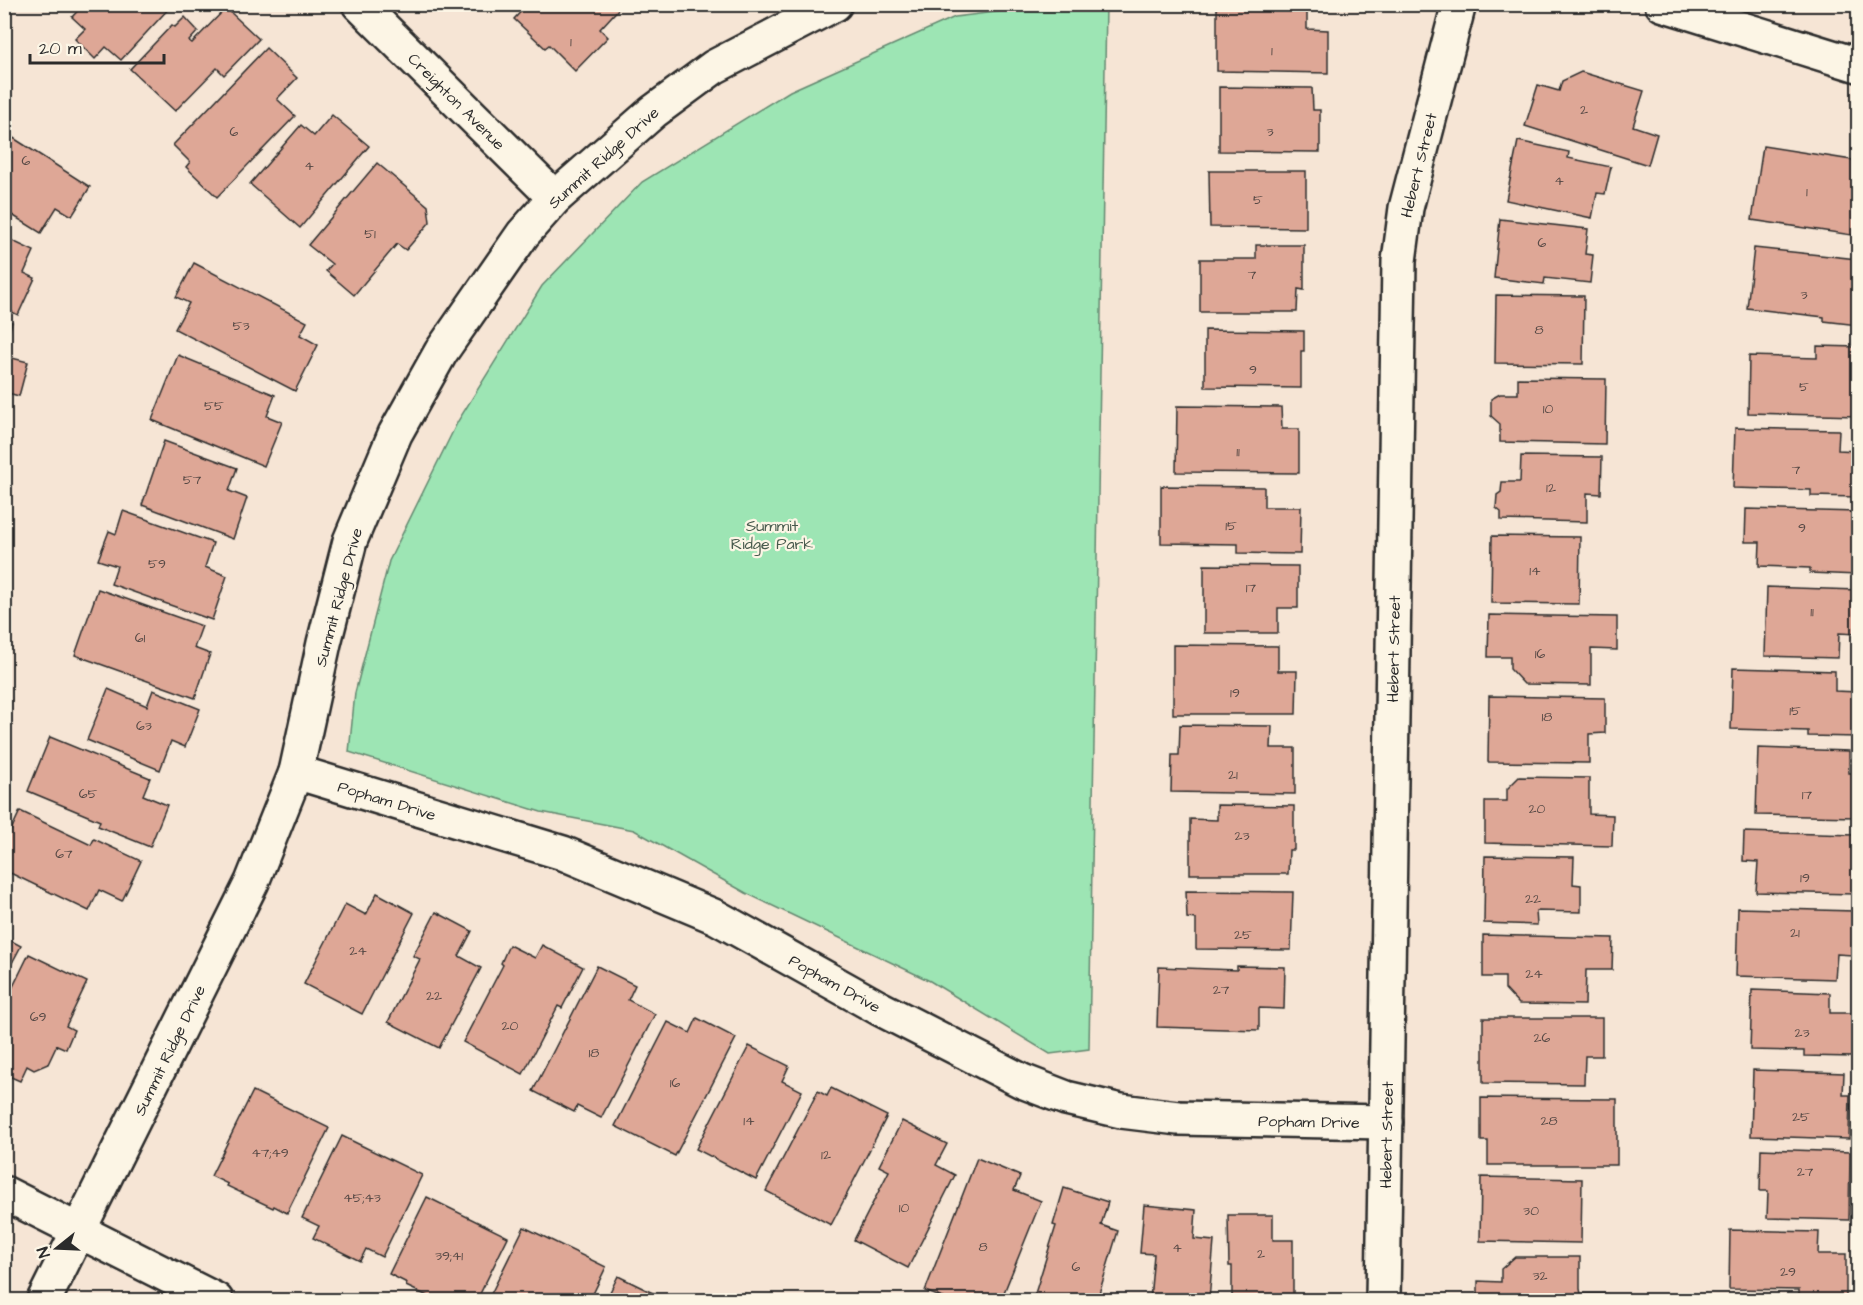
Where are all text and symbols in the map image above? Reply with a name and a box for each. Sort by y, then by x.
scale bar [30,27,164,65]
house number: 1 [570,32,572,52]
text: 20 m [39,36,82,61]
house number: 1 [1271,41,1273,61]
street label: Creighton Avenue [402,48,510,156]
house number: 2 [1580,100,1588,120]
street label: Summit Ridge Drive [543,102,665,214]
street label: Hebert Street [1395,110,1443,220]
house number: 6 [230,122,239,142]
house number: 3 [1266,122,1274,142]
house number: 6 [22,151,31,171]
house number: 4 [304,156,314,176]
house number: 4 [1554,171,1564,191]
house number: 1 [1806,182,1808,202]
house number: 5 [1253,190,1263,210]
house number: 51 [364,224,376,244]
house number: 6 [1538,233,1547,253]
house number: 7 [1248,265,1257,285]
house number: 3 [1800,285,1808,305]
house number: 53 [232,316,250,336]
house number: 8 [1534,320,1544,340]
house number: 9 [1249,360,1257,380]
house number: 5 [1799,377,1809,397]
house number: 55 [204,396,224,416]
house number: 10 [1543,399,1553,419]
house number: 11 [1236,442,1240,462]
house number: 7 [1792,460,1801,480]
house number: 57 [183,470,202,490]
house number: 12 [1546,478,1556,498]
park label: Summit Ridge Park [731,515,813,556]
house number: 15 [1225,516,1237,536]
house number: 9 [1798,518,1806,538]
street label: Summit Ridge Drive [310,525,369,669]
house number: 59 [148,554,166,574]
house number: 14 [1529,561,1541,581]
house number: 17 [1246,578,1257,598]
street label: Hebert Street [1382,595,1406,703]
house number: 11 [1810,602,1814,622]
house number: 61 [135,628,145,648]
house number: 16 [1535,644,1546,664]
house number: 19 [1230,683,1240,703]
house number: 15 [1789,701,1801,721]
house number: 18 [1542,707,1552,727]
house number: 63 [136,716,152,736]
house number: 21 [1228,765,1238,785]
street label: Popham Drive [335,776,439,826]
house number: 65 [79,784,97,804]
house number: 17 [1802,785,1813,805]
house number: 20 [1529,799,1546,819]
house number: 23 [1234,826,1250,846]
house number: 67 [55,844,73,864]
house number: 19 [1800,868,1810,888]
house number: 22 [1525,889,1541,909]
house number: 21 [1790,923,1800,943]
house number: 25 [1234,925,1252,945]
house number: 24 [349,941,367,961]
street label: Popham Drive [785,950,885,1018]
house number: 24 [1525,964,1543,984]
house number: 27 [1213,980,1230,1000]
street label: Summit Ridge Drive [129,981,212,1120]
house number: 22 [426,986,442,1006]
house number: 69 [30,1007,46,1027]
house number: 20 [502,1016,519,1036]
house number: 23 [1794,1023,1810,1043]
house number: 26 [1534,1028,1551,1048]
house number: 18 [589,1043,599,1063]
house number: 16 [670,1073,681,1093]
street label: Hebert Street [1375,1081,1399,1189]
house number: 25 [1792,1107,1810,1127]
street label: Popham Drive [1258,1110,1360,1134]
house number: 14 [743,1111,755,1131]
house number: 28 [1540,1111,1558,1131]
house number: 47;49 [251,1143,289,1163]
house number: 12 [821,1145,831,1165]
house number: 27 [1797,1162,1814,1182]
house number: 45;43 [343,1188,381,1208]
house number: 10 [899,1198,909,1218]
house number: 30 [1523,1201,1539,1221]
north arrow [27,1218,87,1278]
house number: 8 [978,1237,988,1257]
house number: 4 [1172,1238,1182,1258]
text: N [32,1244,56,1260]
house number: 2 [1257,1244,1265,1264]
house number: 39;41 [435,1246,463,1266]
house number: 6 [1072,1257,1081,1277]
house number: 29 [1780,1262,1796,1282]
house number: 32 [1532,1266,1548,1286]

